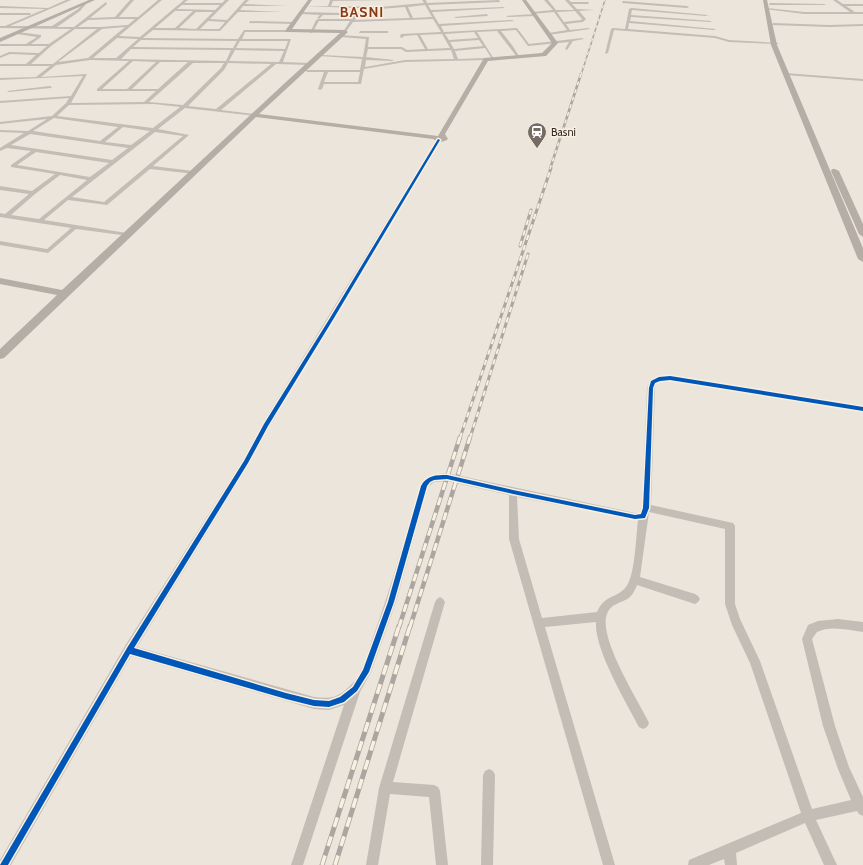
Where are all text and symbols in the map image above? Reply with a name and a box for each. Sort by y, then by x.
district label: BASNI [340,3,384,21]
station icon: Basni [526,121,548,149]
place label: Basni [551,125,576,139]

